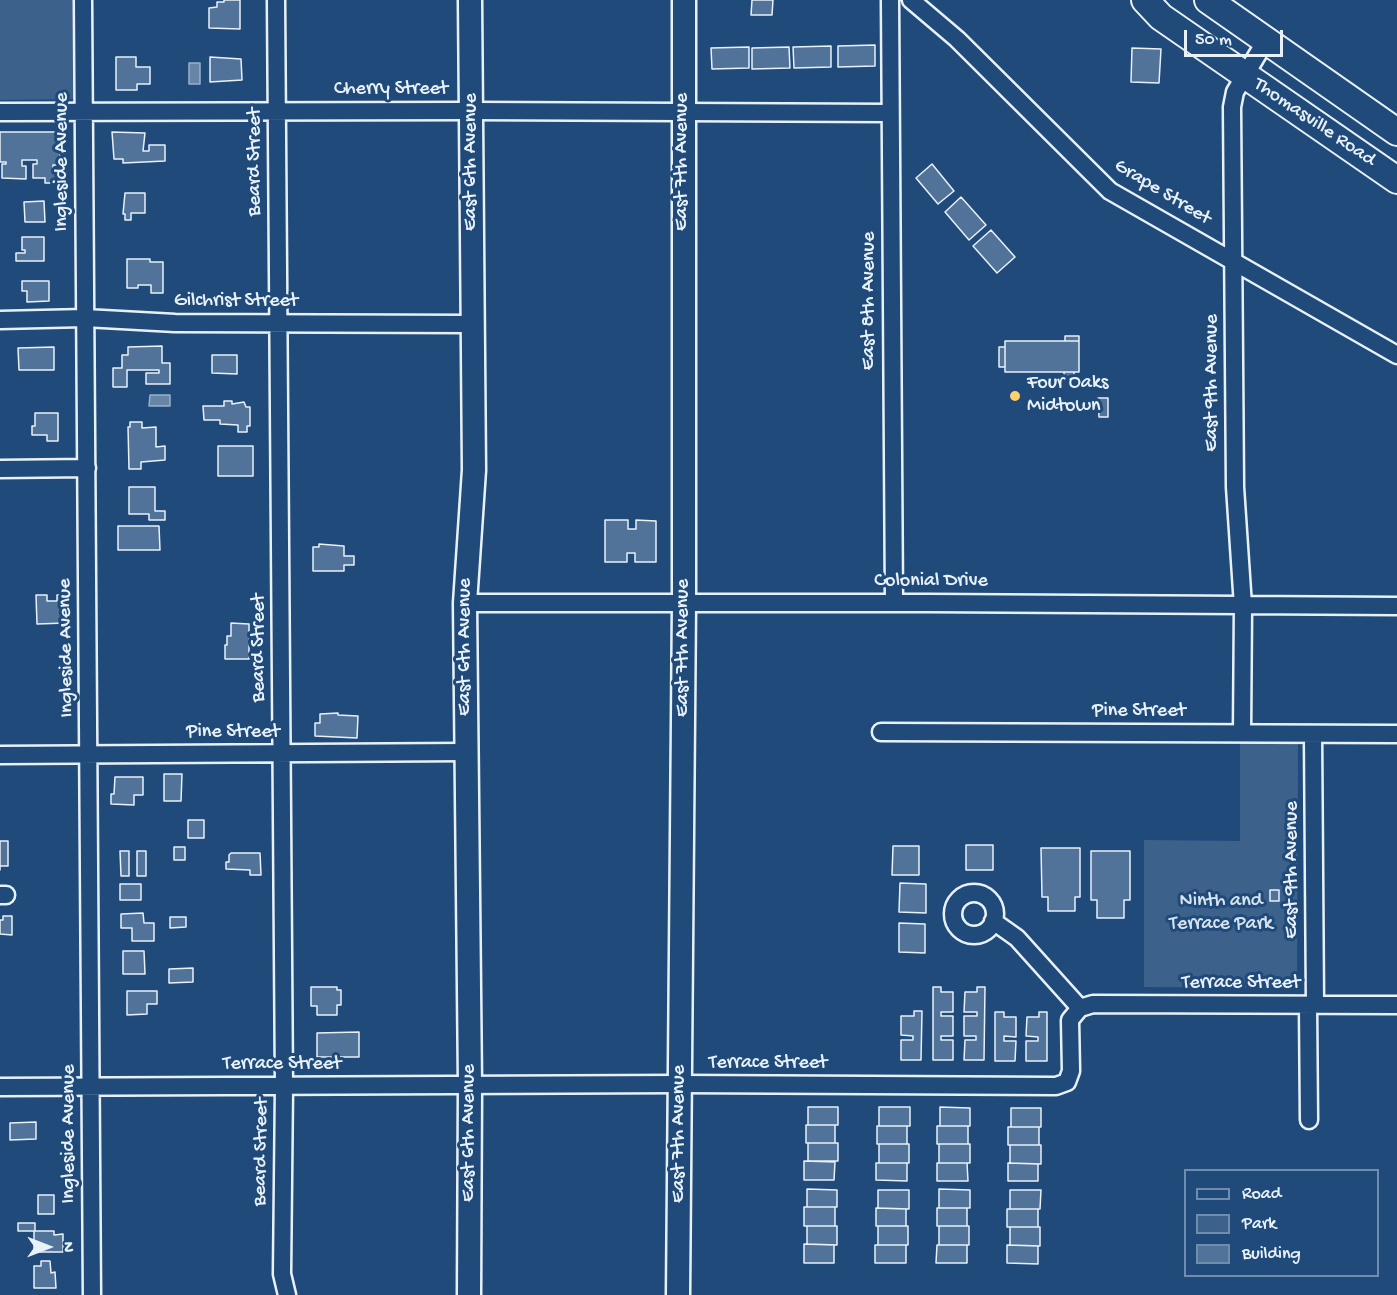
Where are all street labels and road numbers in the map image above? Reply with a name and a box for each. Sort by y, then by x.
street label: Thomasville Road [1248,73,1380,173]
street label: Cherry Street [334,78,448,102]
street label: Ingleside Avenue [51,92,75,232]
street label: East 6th Avenue [460,93,484,231]
street label: East 7th Avenue [671,93,695,231]
street label: Beard Street [244,108,268,216]
street label: Grape Street [1109,155,1215,231]
street label: East 8th Avenue [858,232,882,370]
street label: Gilchrist Street [174,290,298,314]
street label: East 9th Avenue [1201,314,1225,452]
street label: Colonial Drive [874,570,988,594]
street label: Ingleside Avenue [54,578,80,718]
street label: East 6th Avenue [454,578,478,716]
street label: East 7th Avenue [672,579,696,717]
street label: Beard Street [248,594,272,702]
street label: Pine Street [1092,700,1186,724]
street label: Pine Street [186,721,280,745]
street label: East 9th Avenue [1281,801,1305,939]
street label: Terrace Street [1182,972,1300,996]
street label: Terrace Street [709,1052,827,1076]
street label: Terrace Street [223,1053,341,1077]
street label: Ingleside Avenue [58,1064,82,1204]
street label: East 6th Avenue [458,1064,482,1202]
street label: East 7th Avenue [668,1065,692,1203]
street label: Beard Street [249,1098,275,1206]

